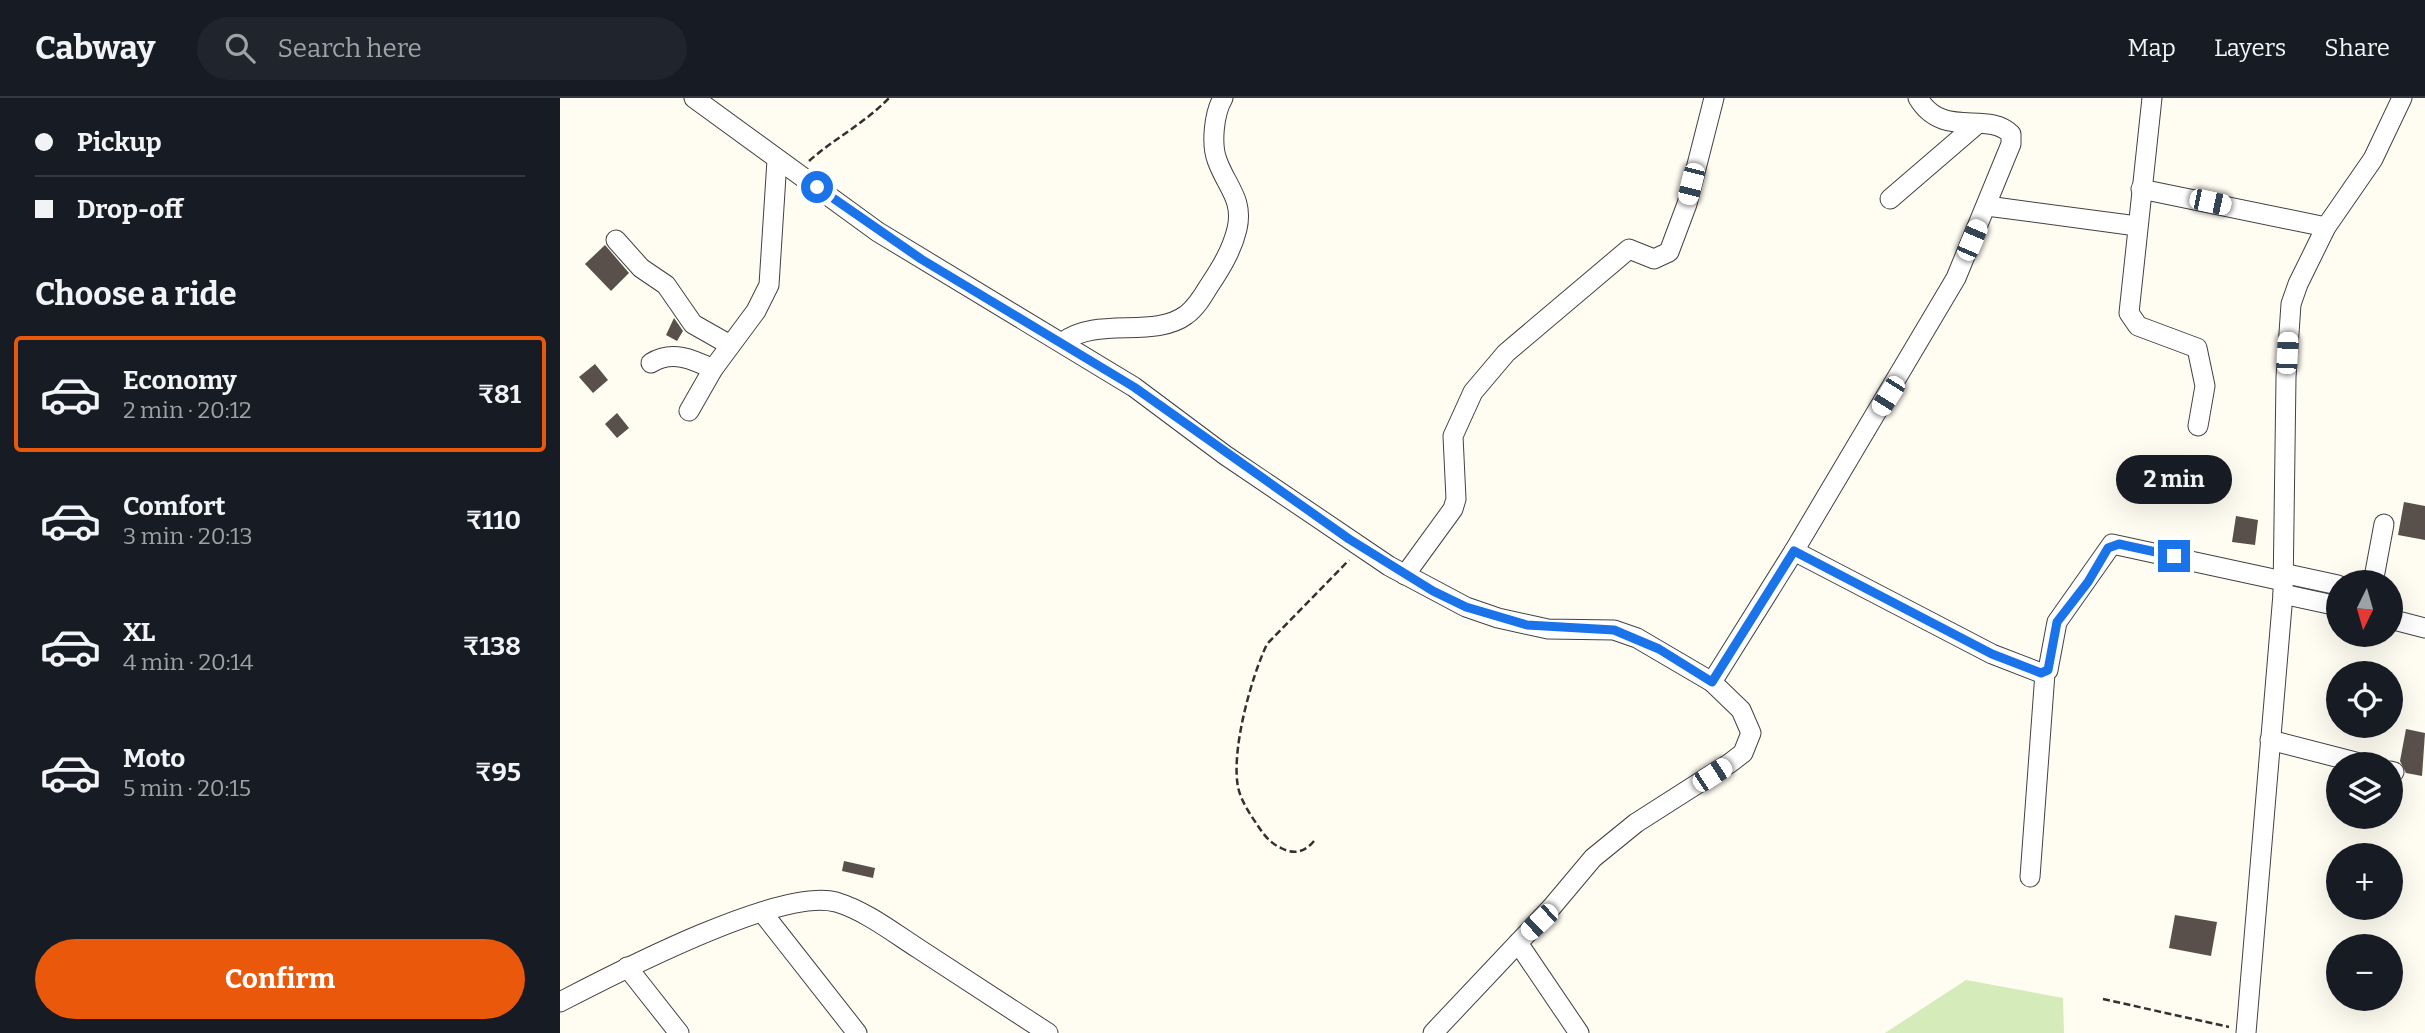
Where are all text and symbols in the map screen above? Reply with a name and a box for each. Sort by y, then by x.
search box [197,17,687,80]
text: Cabway [35,28,155,68]
icon: search [221,29,259,67]
text: Search here [277,33,422,64]
text: Map [2128,34,2176,62]
text: Layers [2214,34,2286,62]
text: Share [2324,34,2390,62]
text: Pickup [77,127,162,158]
car [1676,161,1707,207]
route start [801,171,833,203]
car [2188,187,2233,217]
text: Drop-off [77,194,183,225]
car [1955,217,1990,263]
text: Choose a ride [35,275,236,313]
car [2276,331,2299,375]
icon: car [39,363,102,426]
text: Economy [123,365,237,396]
car [1868,373,1909,419]
text: ₹81 [478,379,521,410]
text: 2 min · 20:12 [123,396,251,424]
callout: 2 min [2116,454,2232,504]
text: 2 min [2143,465,2205,493]
icon: car [39,489,102,552]
text: Comfort [123,491,226,522]
text: ₹110 [466,505,521,536]
text: 3 min · 20:13 [123,522,253,550]
route end [2158,540,2190,572]
north arrow [2326,570,2403,648]
map controls [2326,570,2403,1011]
icon: car [39,615,102,678]
text: XL [123,617,155,648]
text: ₹138 [463,631,521,662]
text: 4 min · 20:14 [123,648,253,676]
button: locate [2326,661,2403,738]
icon: car [39,741,102,804]
text: Moto [123,743,185,774]
button: layers [2326,752,2403,829]
car [1689,755,1736,795]
text: ₹95 [475,757,521,788]
text: 5 min · 20:15 [123,774,251,802]
button: + [2326,843,2403,920]
car [1517,900,1562,944]
button: − [2326,934,2403,1011]
button: Confirm [35,939,525,1019]

